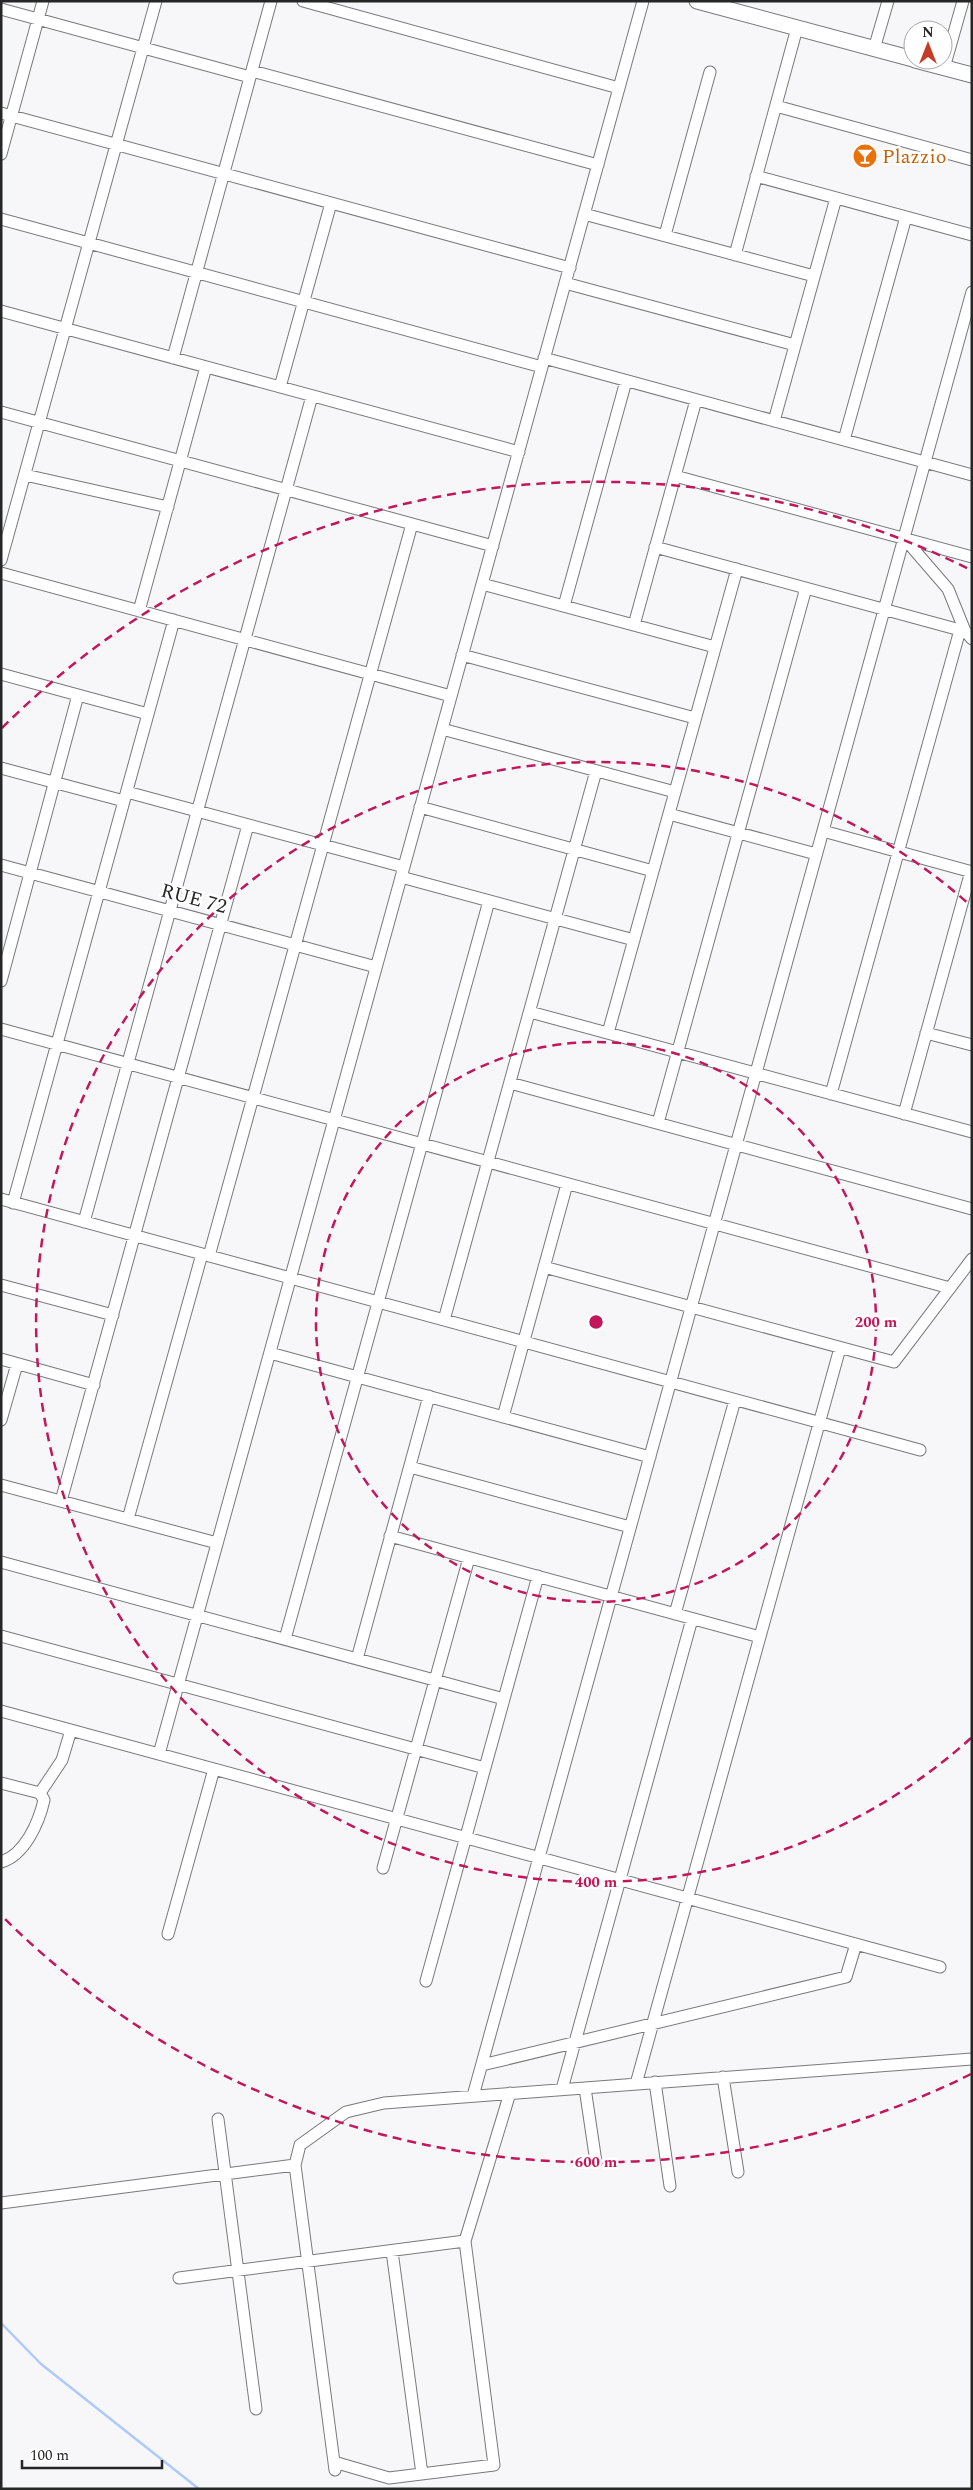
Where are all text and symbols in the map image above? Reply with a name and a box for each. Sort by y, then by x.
north arrow [903,20,953,70]
text: N [922,22,934,43]
place label: Plazzio [882,142,947,172]
bar icon: Plazzio [852,143,878,169]
street label: RUE 72 [157,876,230,922]
text: 200 m [855,1311,898,1334]
centre of rings [587,1313,605,1331]
text: 400 m [575,1871,618,1894]
text: 600 m [575,2151,618,2174]
scale bar [22,2438,162,2470]
text: 100 m [30,2444,69,2467]

